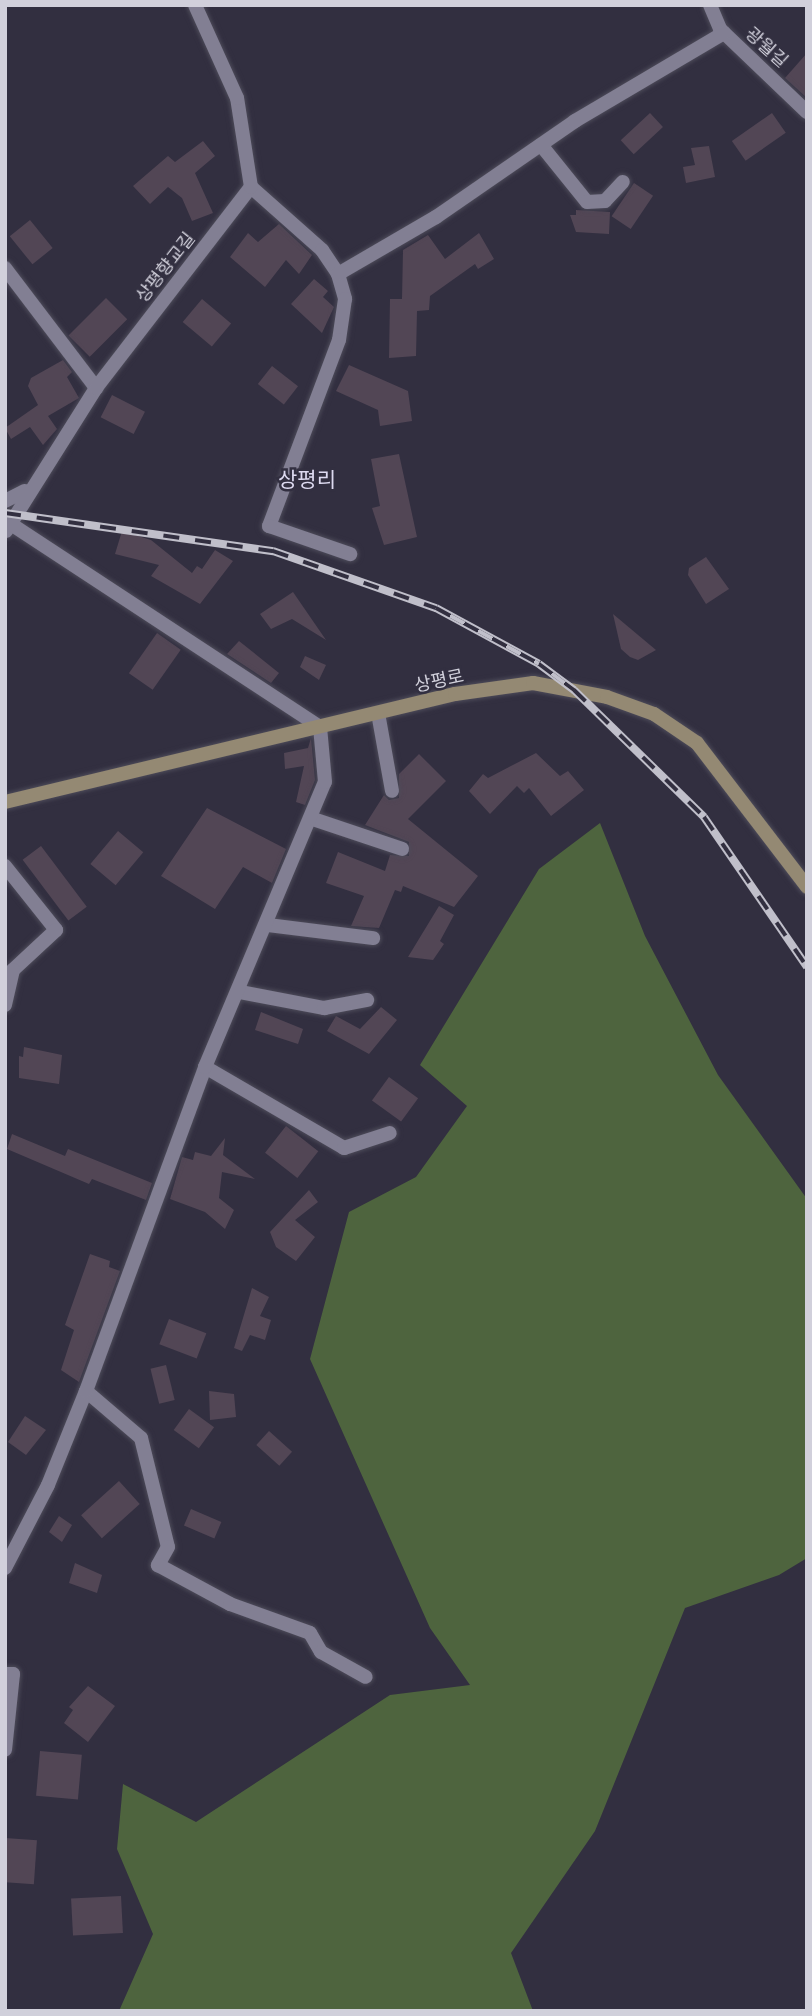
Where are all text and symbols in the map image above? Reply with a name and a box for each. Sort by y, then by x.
street label: 광월길 [741,22,793,72]
street label: 상평향교길 [131,228,199,306]
district label: 상평리 [278,466,336,492]
street label: 상평로 [412,664,466,696]

